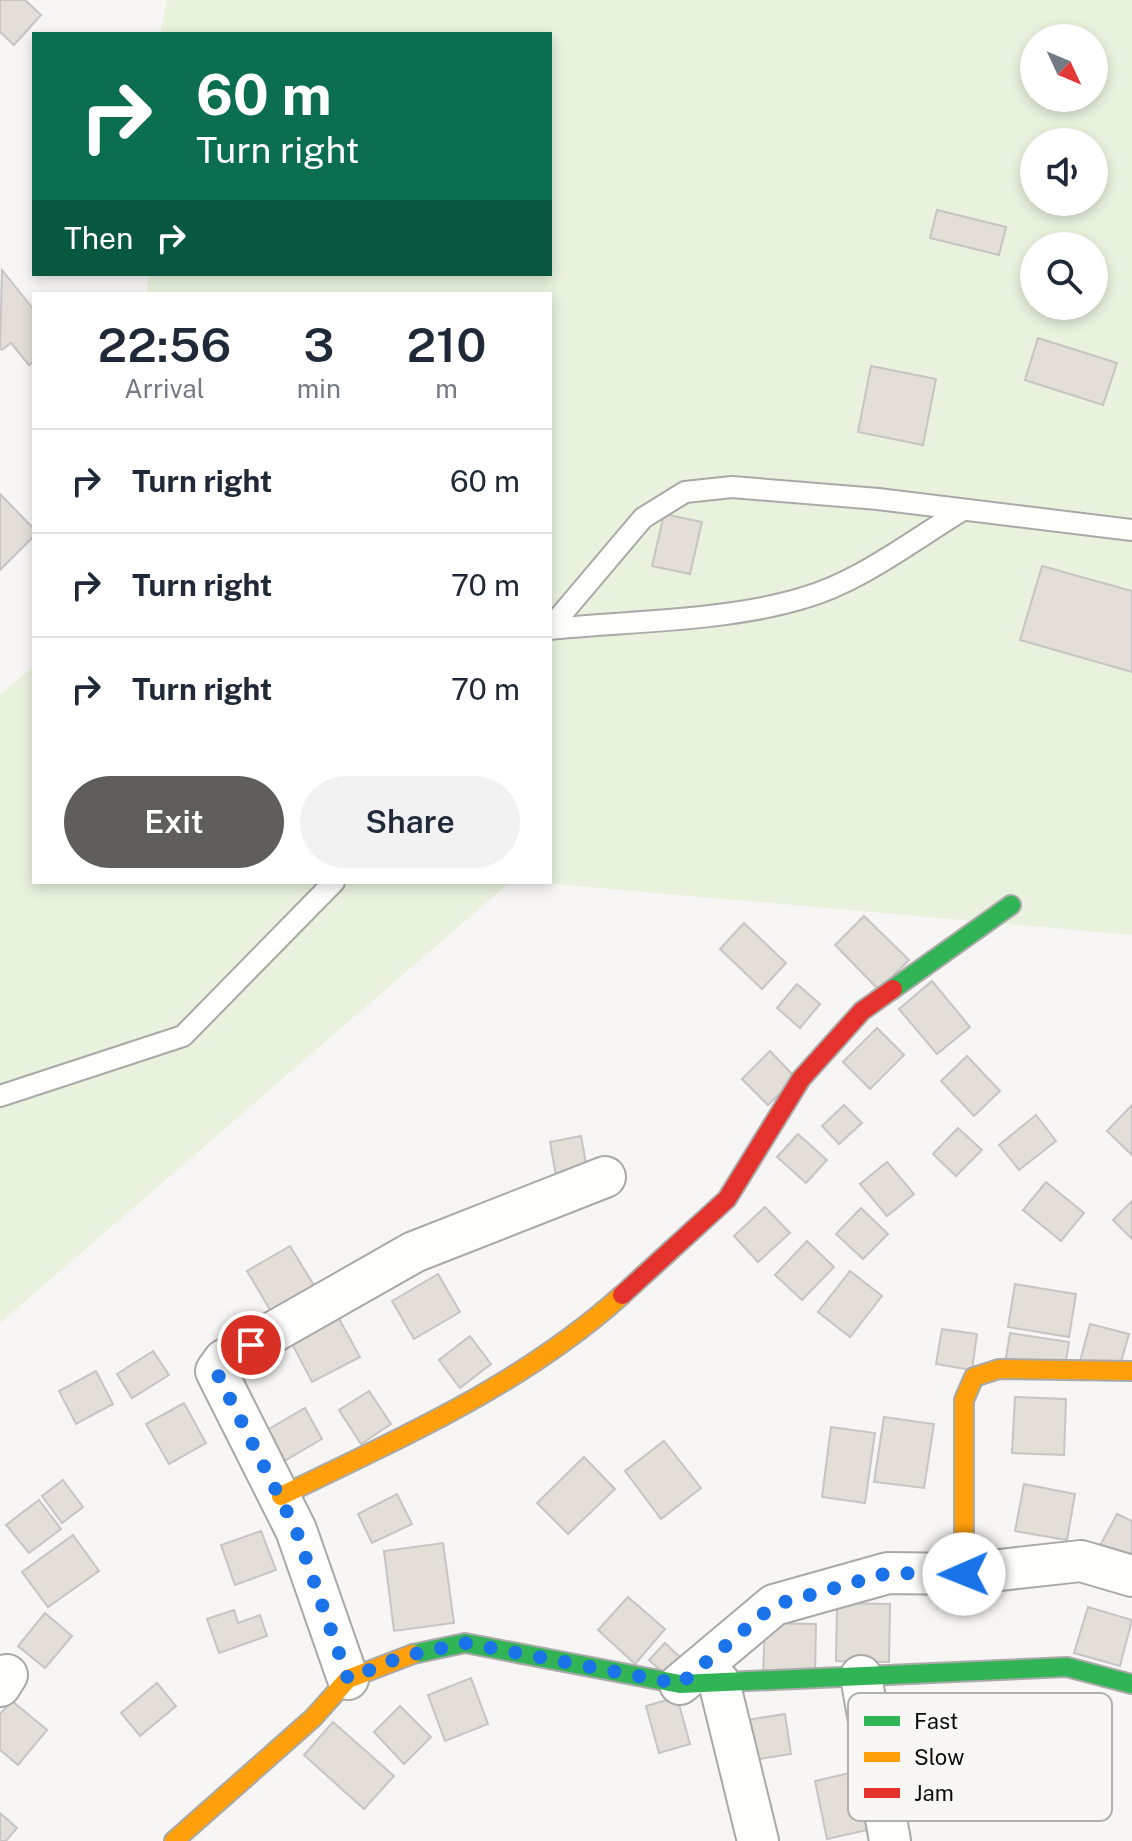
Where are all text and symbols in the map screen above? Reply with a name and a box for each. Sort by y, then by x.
north arrow [1020,24,1108,112]
map controls [1020,24,1108,320]
text: 60 m [196,62,332,128]
icon: right [64,64,168,168]
button: sound [1020,128,1108,216]
text: Turn right [196,129,359,171]
icon: right [149,216,193,260]
text: Then [64,220,133,256]
button: search [1020,232,1108,320]
text: 22:56 [98,316,231,373]
text: 3 [303,316,334,373]
text: 210 [406,316,486,373]
text: Arrival [124,373,205,404]
text: min [297,373,341,404]
text: m [435,373,458,404]
icon: right [64,459,108,503]
text: Turn right [132,463,272,499]
text: 60 m [450,463,520,499]
icon: right [64,563,108,607]
text: Turn right [132,567,272,603]
text: 70 m [451,567,520,603]
icon: right [64,667,108,711]
text: Turn right [132,671,272,707]
text: 70 m [451,671,520,707]
button: Exit [64,776,284,868]
button: Share [300,776,520,868]
pin [217,1311,285,1379]
icon: arrive [229,1323,273,1367]
position arrow [922,1532,1006,1616]
legend [848,1693,1112,1821]
text: Fast [914,1708,958,1734]
text: Slow [914,1744,964,1770]
text: Jam [914,1780,954,1806]

